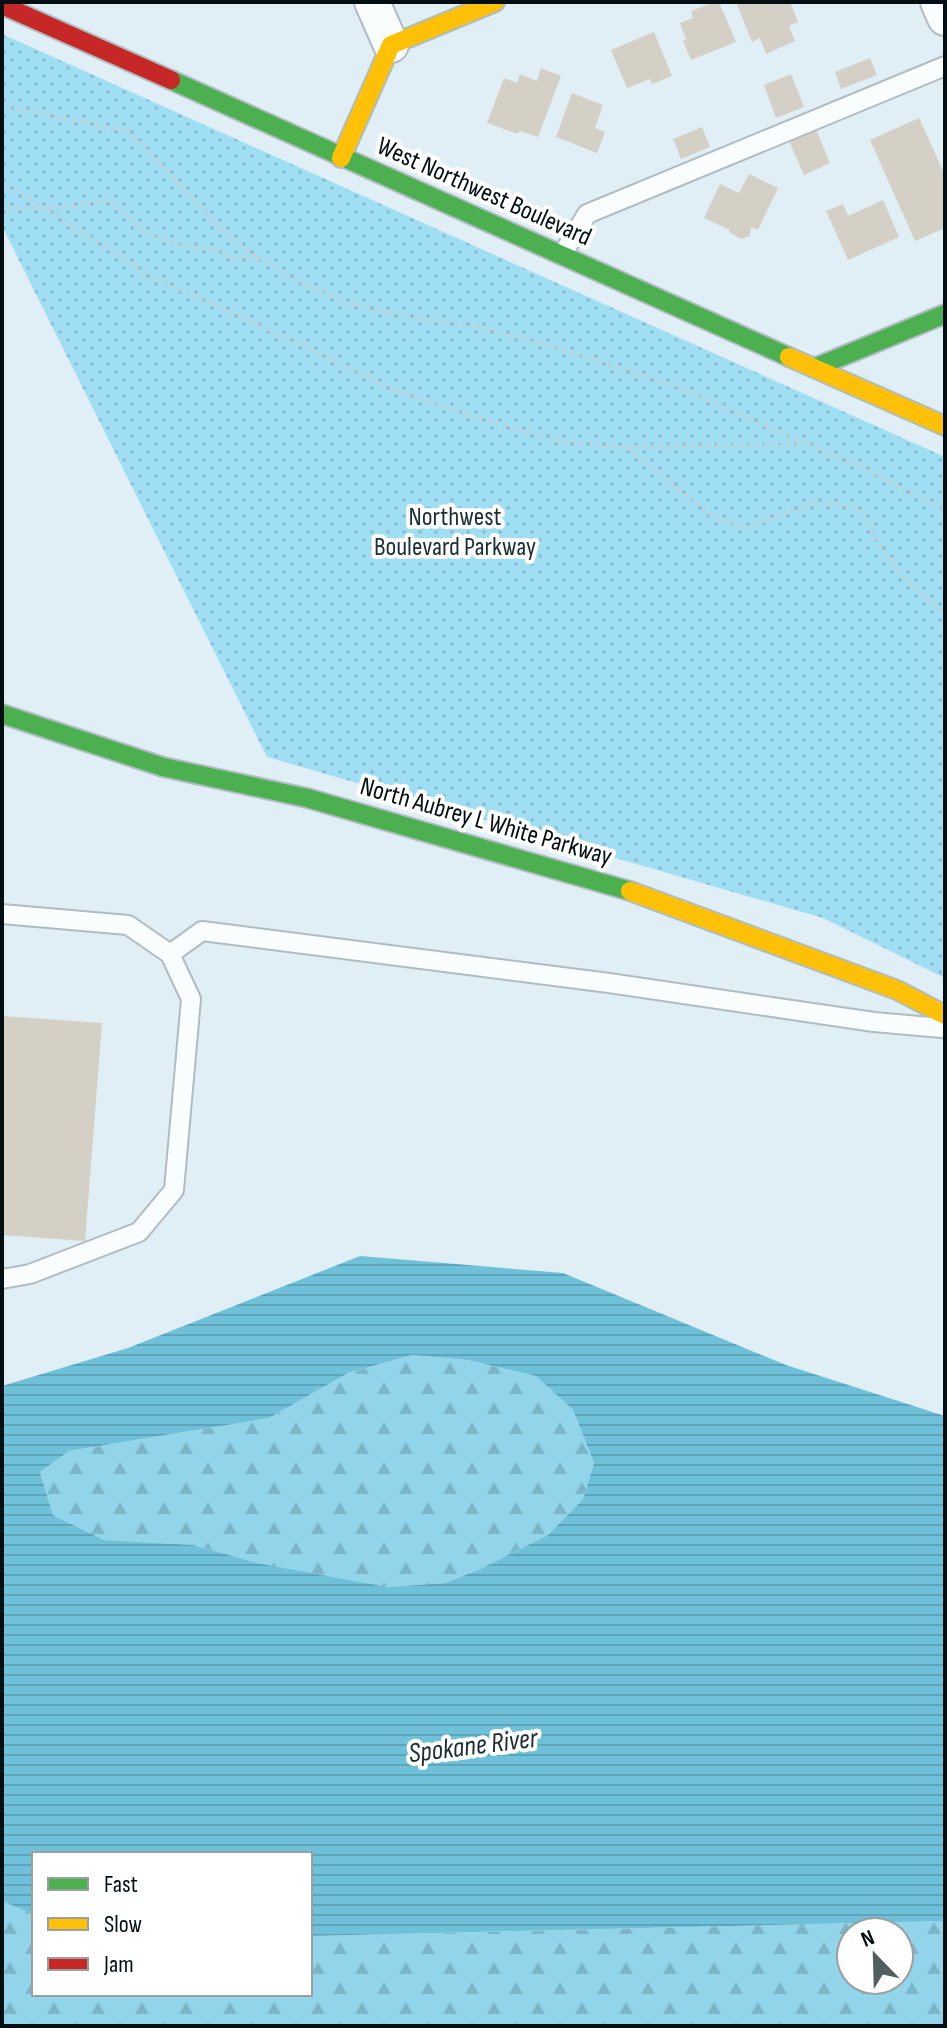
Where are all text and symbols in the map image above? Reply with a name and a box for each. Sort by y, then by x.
street label: West Northwest Boulevard [372,131,596,253]
park label: Northwest Boulevard Parkway [374,502,536,563]
street label: North Aubrey L White Parkway [357,771,615,873]
water label: Spokane River [407,1722,540,1770]
legend [32,1852,312,1996]
text: Fast [104,1870,138,1899]
text: Slow [104,1910,142,1939]
north arrow [835,1916,915,1996]
text: N [857,1924,878,1954]
text: Jam [103,1950,134,1979]

